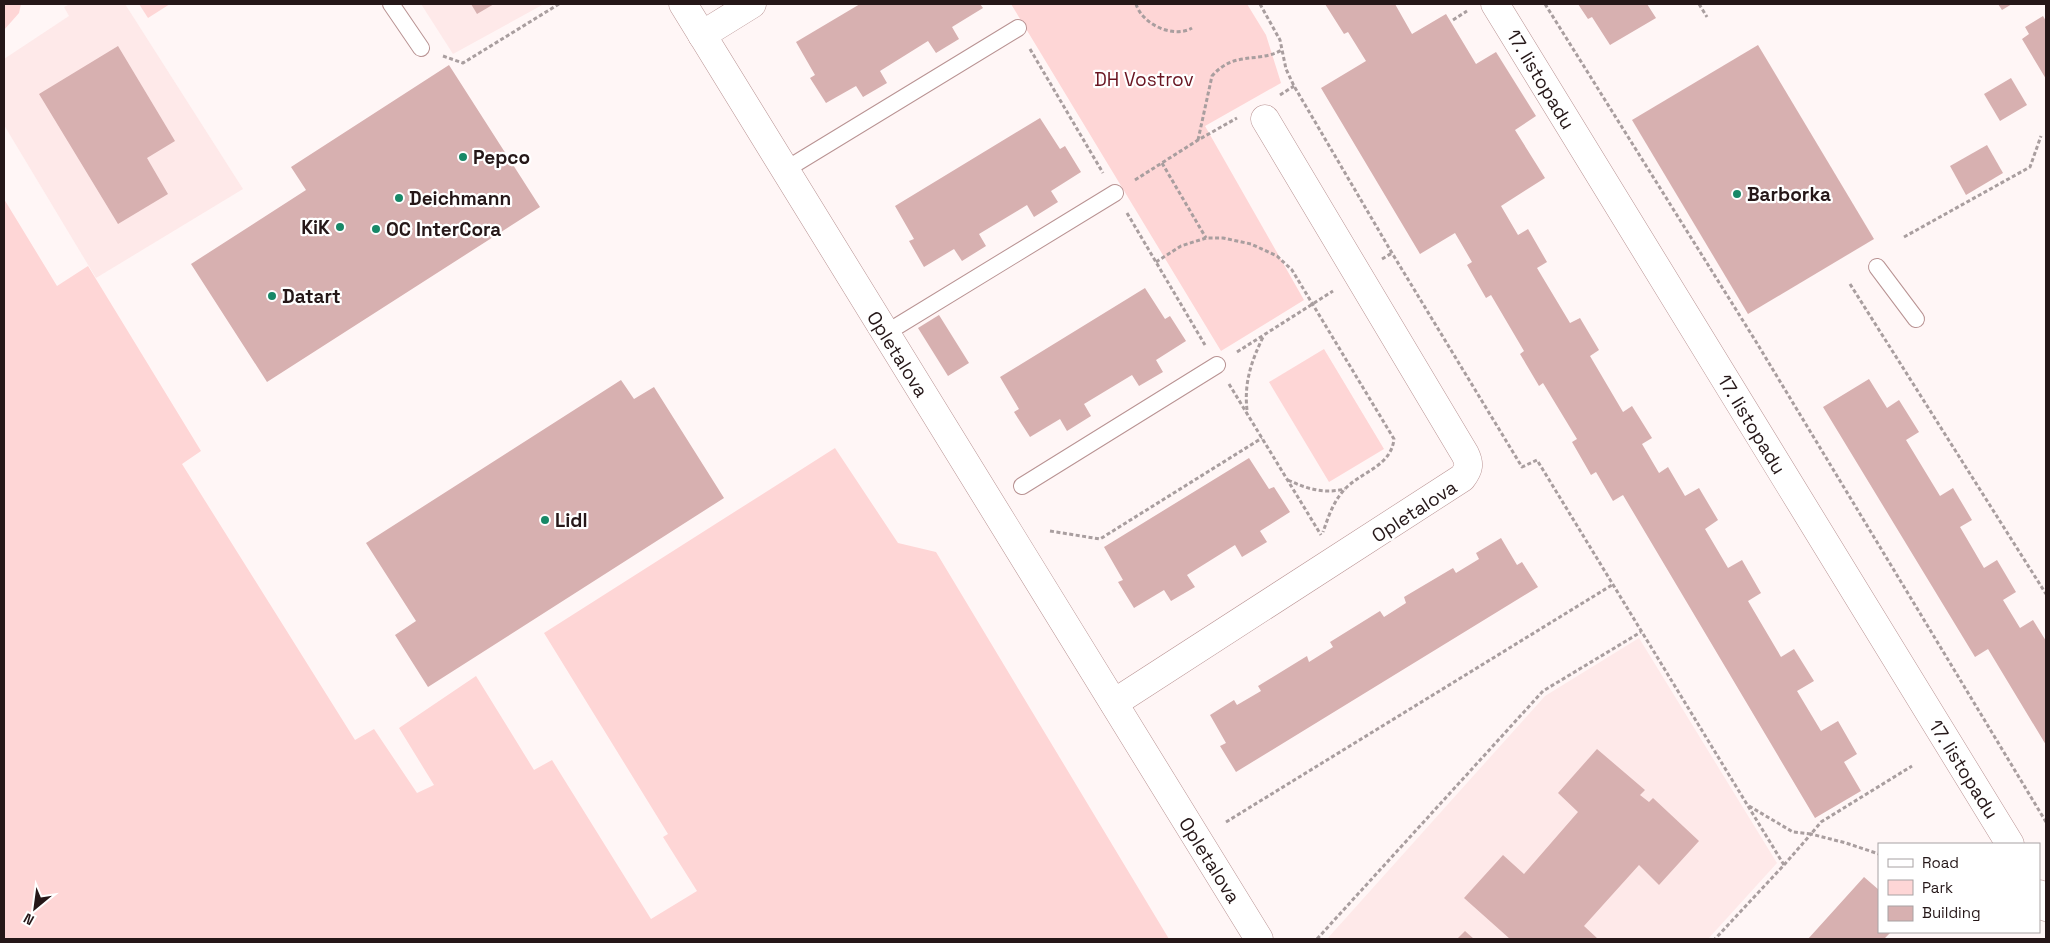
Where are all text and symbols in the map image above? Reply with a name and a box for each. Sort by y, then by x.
street label: 17. listopadu [1501,25,1580,134]
park label: DH Vostrov [1094,67,1194,92]
place label: Pepco [473,145,530,170]
marker: Pepco [457,151,469,163]
place label: Barborka [1747,182,1831,207]
place label: Deichmann [409,186,511,211]
marker: Barborka [1731,188,1743,200]
marker: Deichmann [393,192,405,204]
place label: KiK [301,215,330,240]
place label: OC InterCora [386,217,501,242]
marker: KiK [334,221,346,233]
marker: OC InterCora [370,223,382,235]
place label: Datart [282,284,341,309]
marker: Datart [266,290,278,302]
street label: Opletalova [861,307,934,402]
street label: 17. listopadu [1712,370,1791,479]
street label: Opletalova [1367,474,1462,548]
place label: Lidl [555,508,588,533]
marker: Lidl [539,514,551,526]
street label: 17. listopadu [1923,715,2004,824]
street label: Opletalova [1173,813,1246,908]
legend [1878,843,2040,933]
text: Road [1922,853,1959,872]
text: Park [1922,878,1953,897]
north arrow [10,883,60,933]
text: Building [1922,903,1981,922]
text: N [20,909,37,930]

